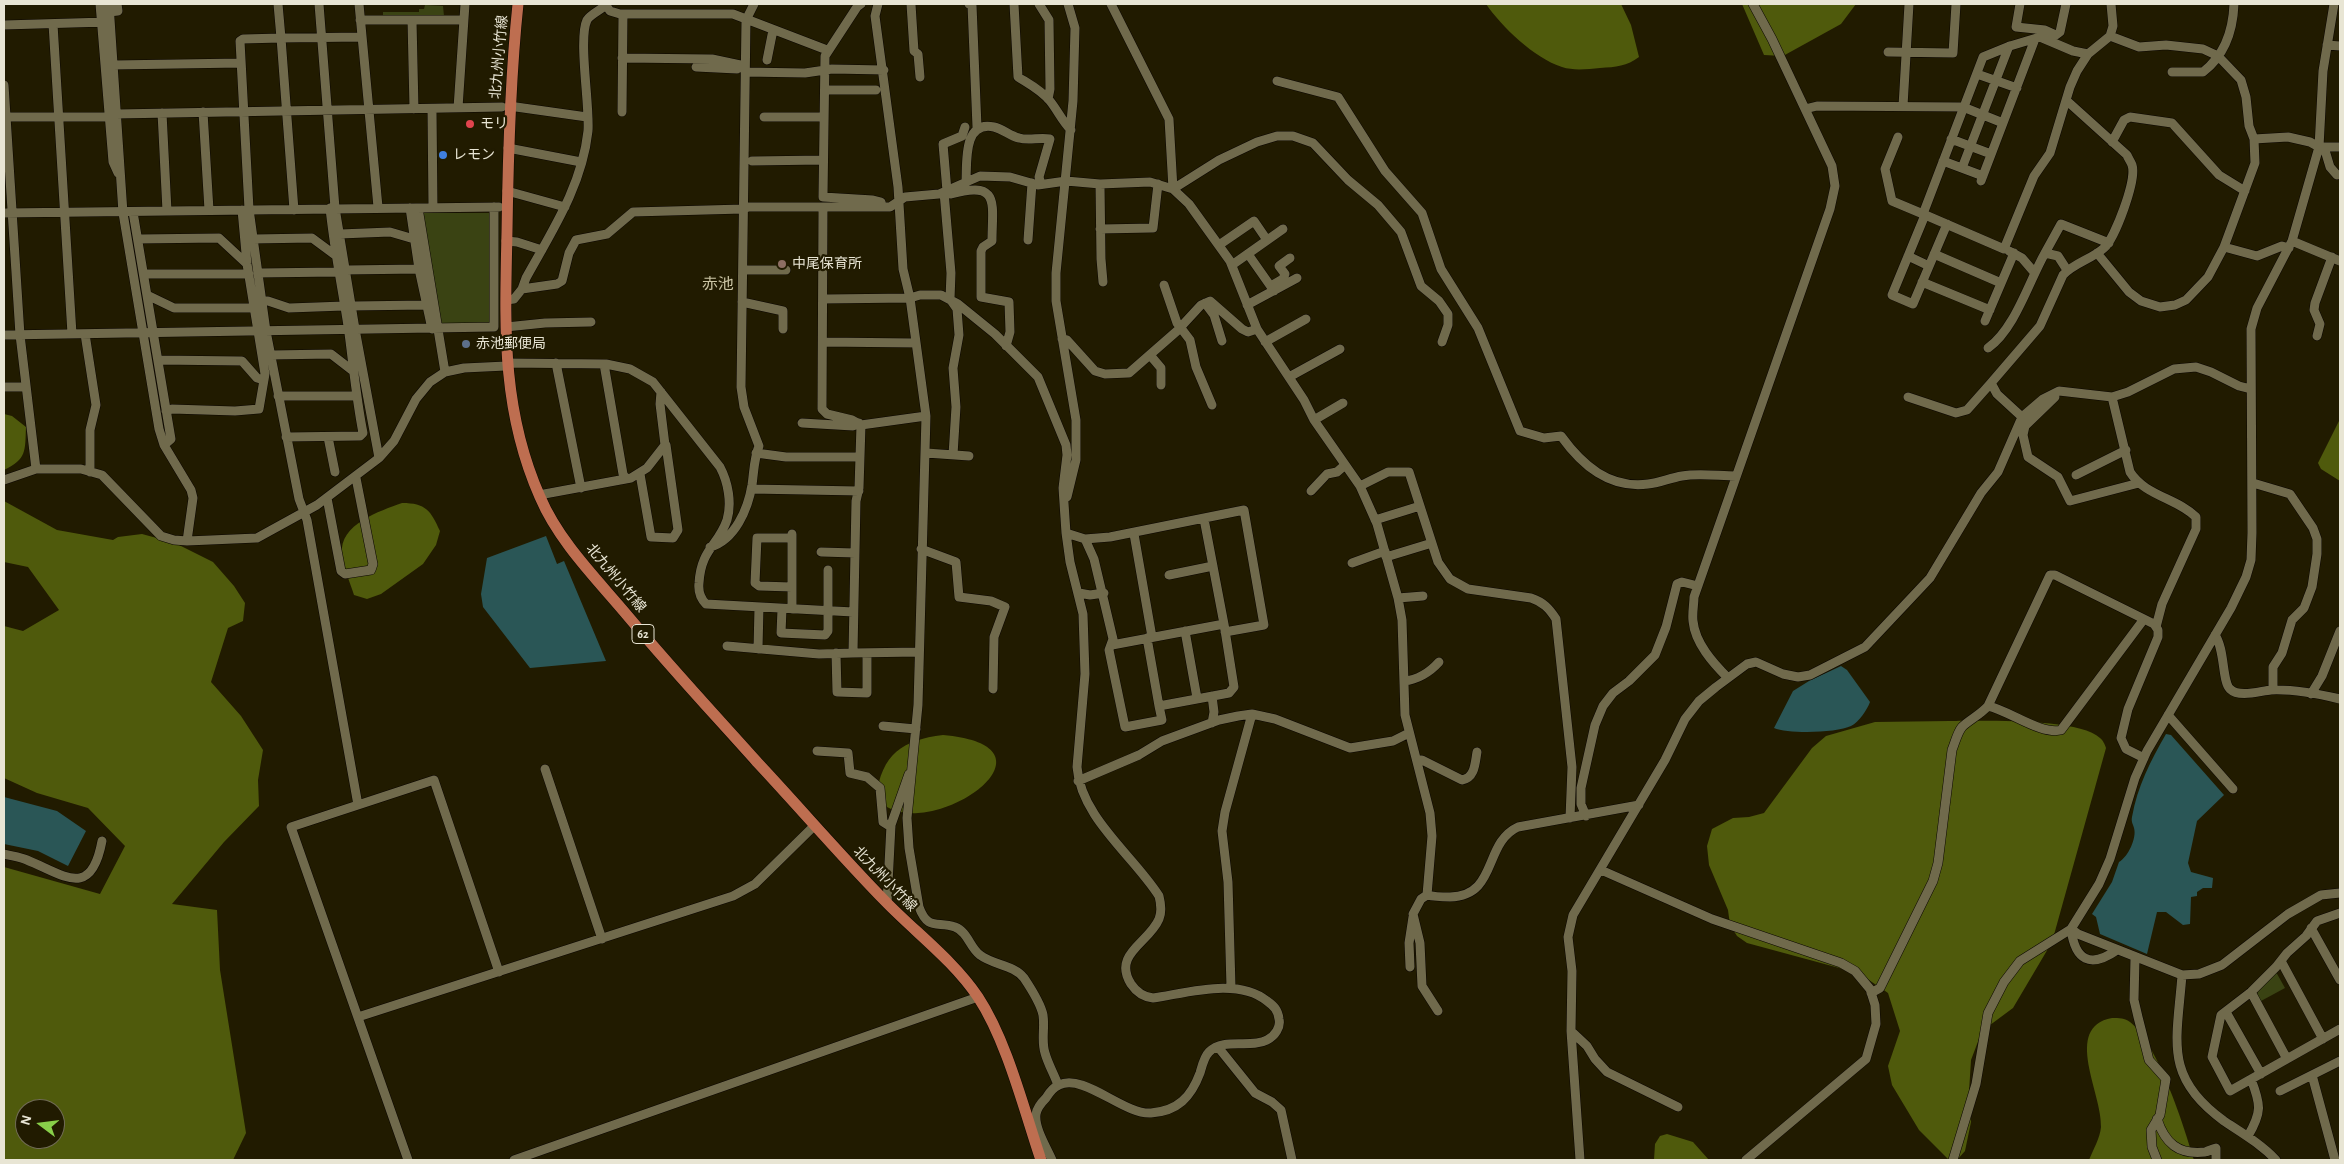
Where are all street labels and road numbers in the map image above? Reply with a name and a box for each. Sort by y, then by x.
street label: 北九州小竹線 [487,14,511,100]
street label: 北九州小竹線 [583,540,649,616]
road number: 62 [632,624,654,644]
street label: 北九州小竹線 [850,843,920,915]

